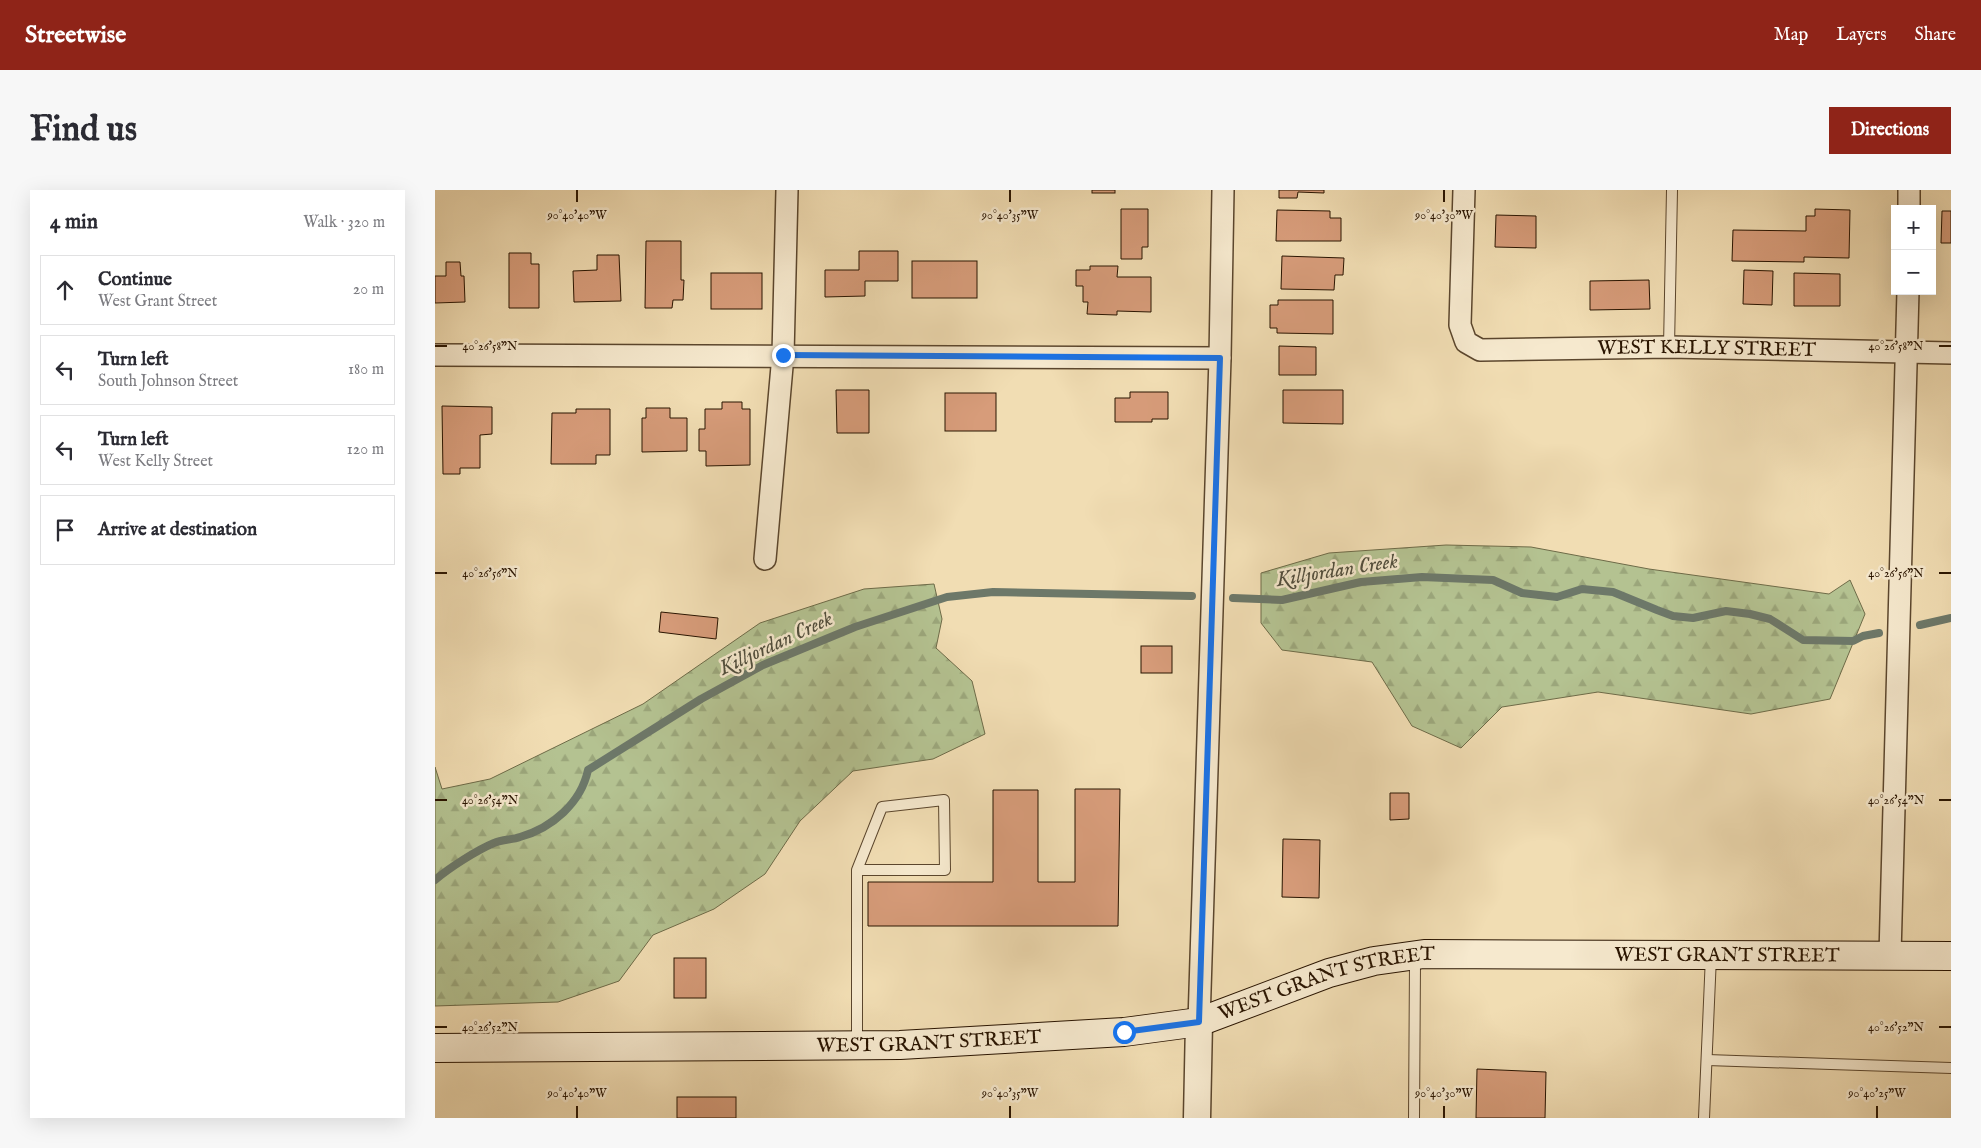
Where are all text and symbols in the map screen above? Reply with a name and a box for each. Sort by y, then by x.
text: Streetwise [25,20,126,51]
text: Map [1774,24,1808,47]
text: Layers [1836,24,1887,47]
text: Share [1915,24,1956,47]
button: Directions [1829,107,1951,154]
text: Find us [30,108,137,153]
map controls [1891,205,1936,295]
button: + [1891,205,1936,250]
text: 90°40'40"W [546,208,607,223]
text: 90°40'35"W [981,208,1039,223]
text: 90°40'30"W [1414,208,1473,223]
text: 4 min [50,209,98,236]
text: Walk · 320 m [303,213,385,233]
button: − [1891,250,1936,295]
text: Continue [98,268,172,292]
icon: ahead [51,276,79,304]
text: 20 m [353,280,384,300]
text: West Grant Street [98,292,217,312]
street label: WEST KELLY STREET [1597,334,1817,363]
text: 40°26'58"N [463,339,518,354]
text: 40°26'58"N [1869,339,1924,354]
route end [772,344,795,367]
text: Turn left [98,348,169,372]
icon: left [51,356,79,384]
text: 180 m [348,360,384,380]
text: South Johnson Street [98,372,238,392]
text: Turn left [98,428,169,452]
icon: left [51,436,79,464]
text: 120 m [347,440,384,460]
text: West Kelly Street [98,452,213,472]
icon: arrive [51,516,79,544]
text: Arrive at destination [98,518,257,542]
water label: Killjordan Creek [1273,548,1400,594]
text: 40°26'56"N [462,566,518,581]
text: 40°26'56"N [1868,566,1924,581]
water label: Killjordan Creek [714,606,838,683]
text: 40°26'54"N [462,793,519,808]
text: 40°26'54"N [1868,793,1925,808]
street label: WEST GRANT STREET [1215,941,1435,1026]
street label: WEST GRANT STREET [1614,942,1840,968]
text: 40°26'52"N [462,1020,519,1035]
text: 40°26'52"N [1868,1020,1925,1035]
route start [1113,1021,1136,1044]
street label: WEST GRANT STREET [816,1024,1042,1058]
text: 90°40'40"W [546,1086,607,1101]
text: 90°40'35"W [981,1086,1039,1101]
text: 90°40'30"W [1414,1086,1473,1101]
text: 90°40'25"W [1847,1086,1906,1101]

